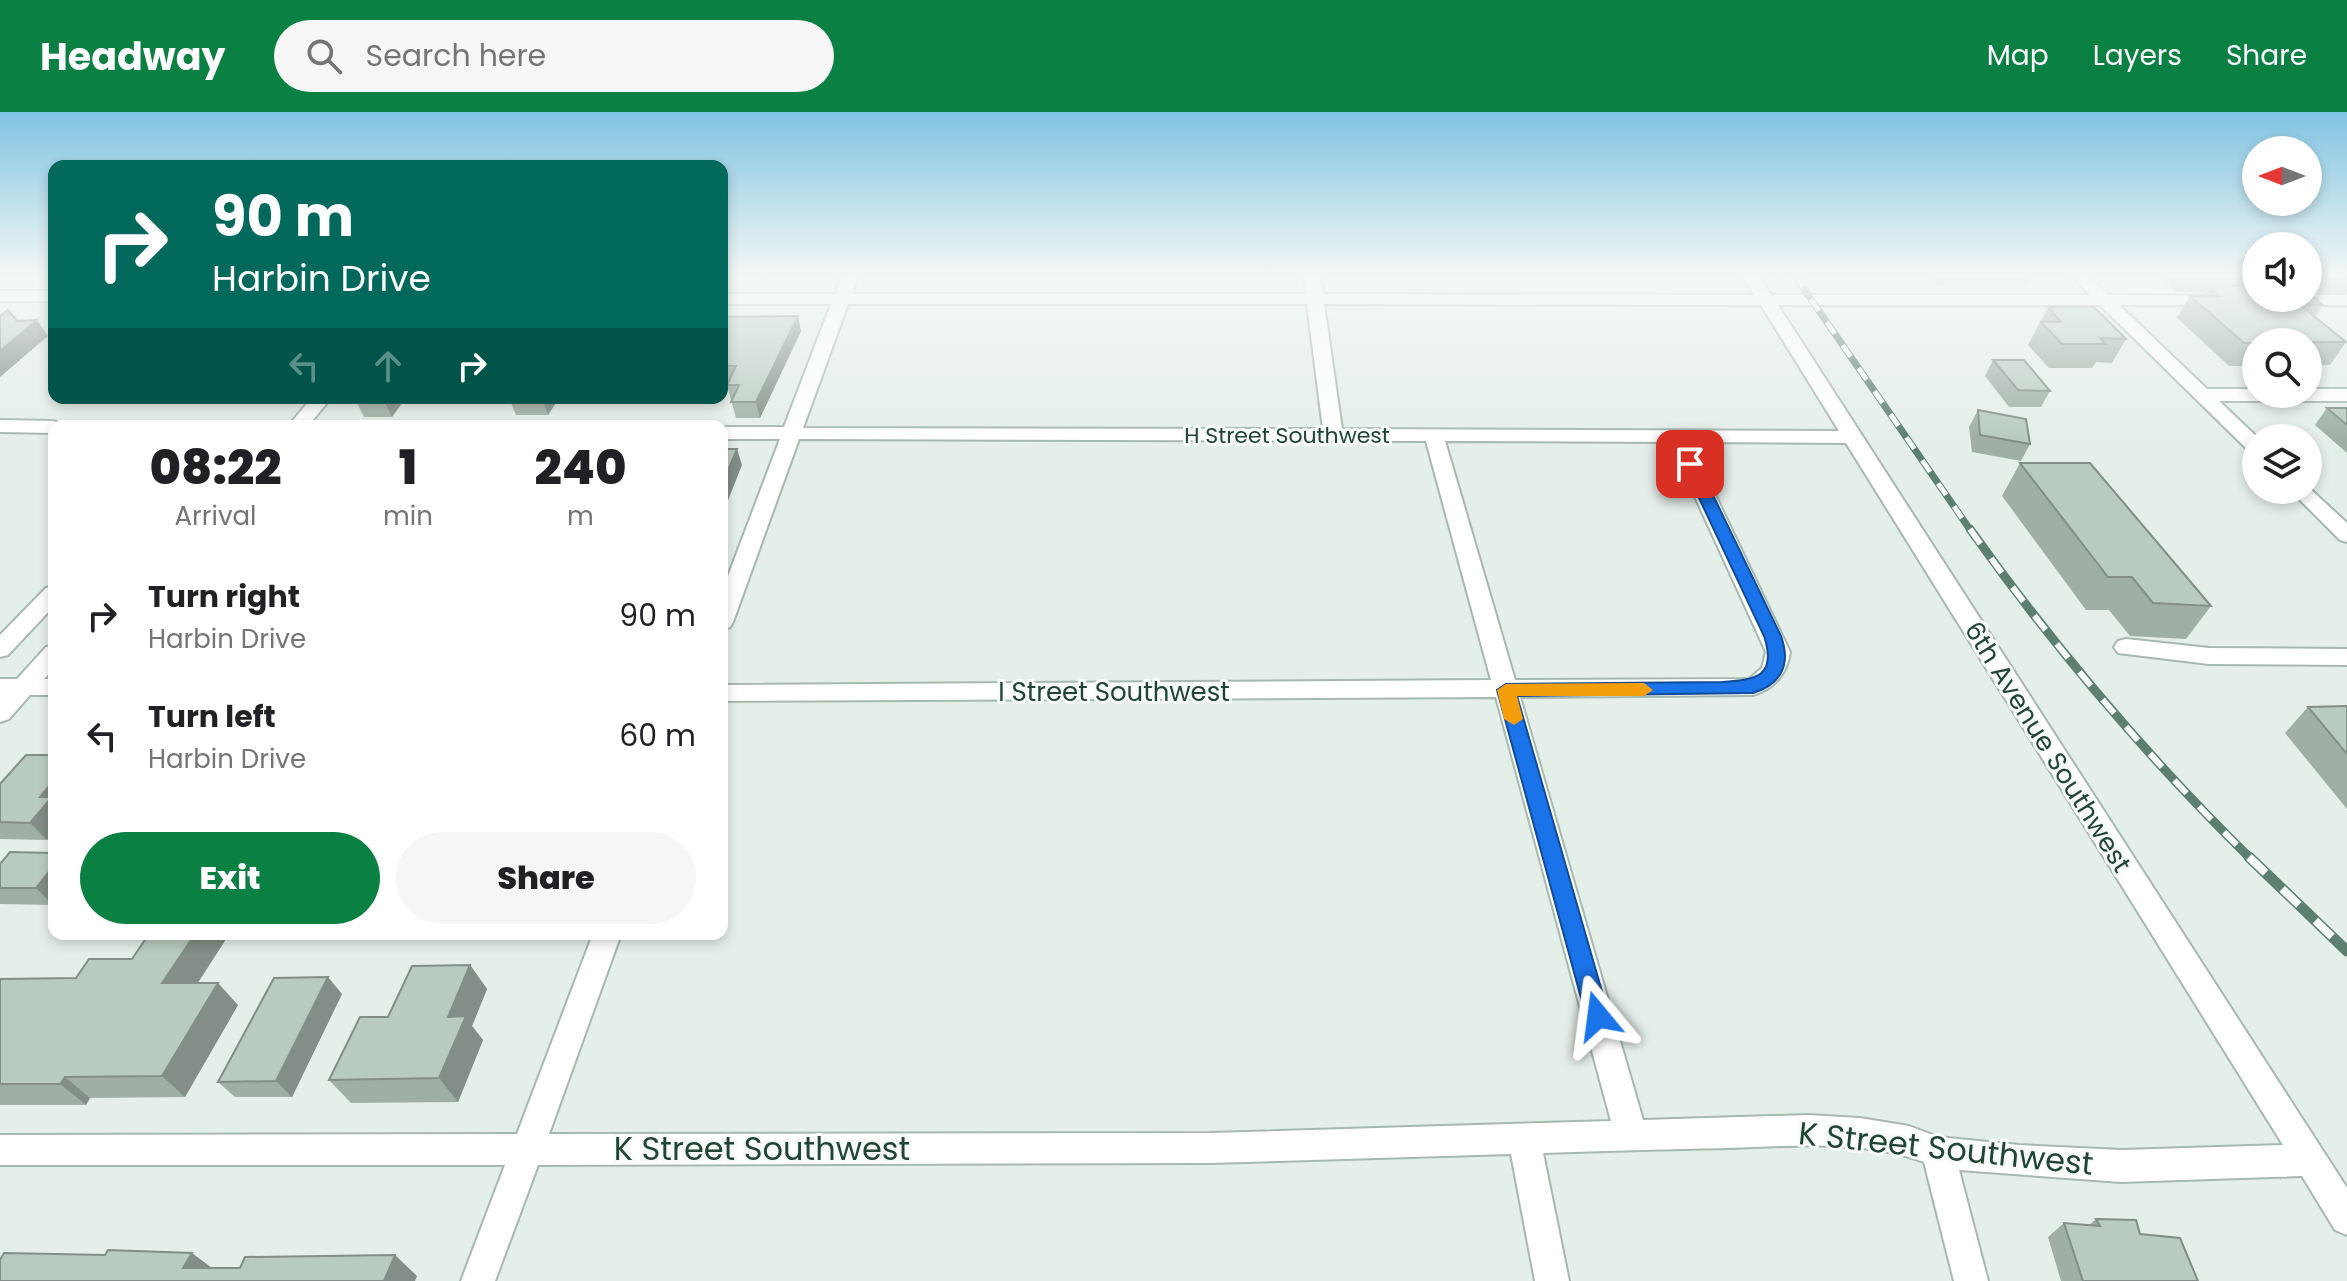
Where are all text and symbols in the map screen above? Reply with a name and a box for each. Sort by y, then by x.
search box [274,20,834,92]
text: Headway [40,30,226,83]
icon: search [302,34,346,78]
text: Search here [366,34,546,77]
text: Map [1987,36,2049,75]
text: Layers [2093,36,2182,75]
text: Share [2226,36,2307,75]
north arrow [2242,136,2322,216]
map controls [2242,136,2322,504]
text: 90 m [212,177,354,256]
icon: right [80,192,184,296]
button: sound [2242,232,2322,312]
text: Harbin Drive [212,253,431,304]
button: search [2242,328,2322,408]
icon: left [282,344,326,388]
icon: ahead [366,344,410,388]
icon: right [450,344,494,388]
street label: H Street Southwest [1184,420,1390,451]
button: layers [2242,424,2322,504]
pin [1656,430,1724,498]
text: 08:22 [150,434,282,501]
text: 1 [399,434,417,501]
text: 240 [534,434,626,501]
icon: arrive [1668,442,1712,486]
text: Arrival [175,498,256,534]
text: min [383,498,433,534]
text: m [567,498,594,534]
text: Turn right [148,575,300,618]
icon: right [80,594,124,638]
text: 90 m [619,594,696,637]
street label: 6th Avenue Southwest [1956,615,2140,879]
text: Harbin Drive [148,621,306,657]
street label: I Street Southwest [998,674,1230,710]
text: Turn left [148,695,276,738]
icon: left [80,714,124,758]
text: 60 m [619,714,696,757]
text: Harbin Drive [148,741,306,777]
button: Exit [80,832,380,924]
button: Share [396,832,696,924]
position arrow [1556,974,1640,1058]
street label: K Street Southwest [1796,1110,2096,1186]
street label: K Street Southwest [614,1126,910,1171]

